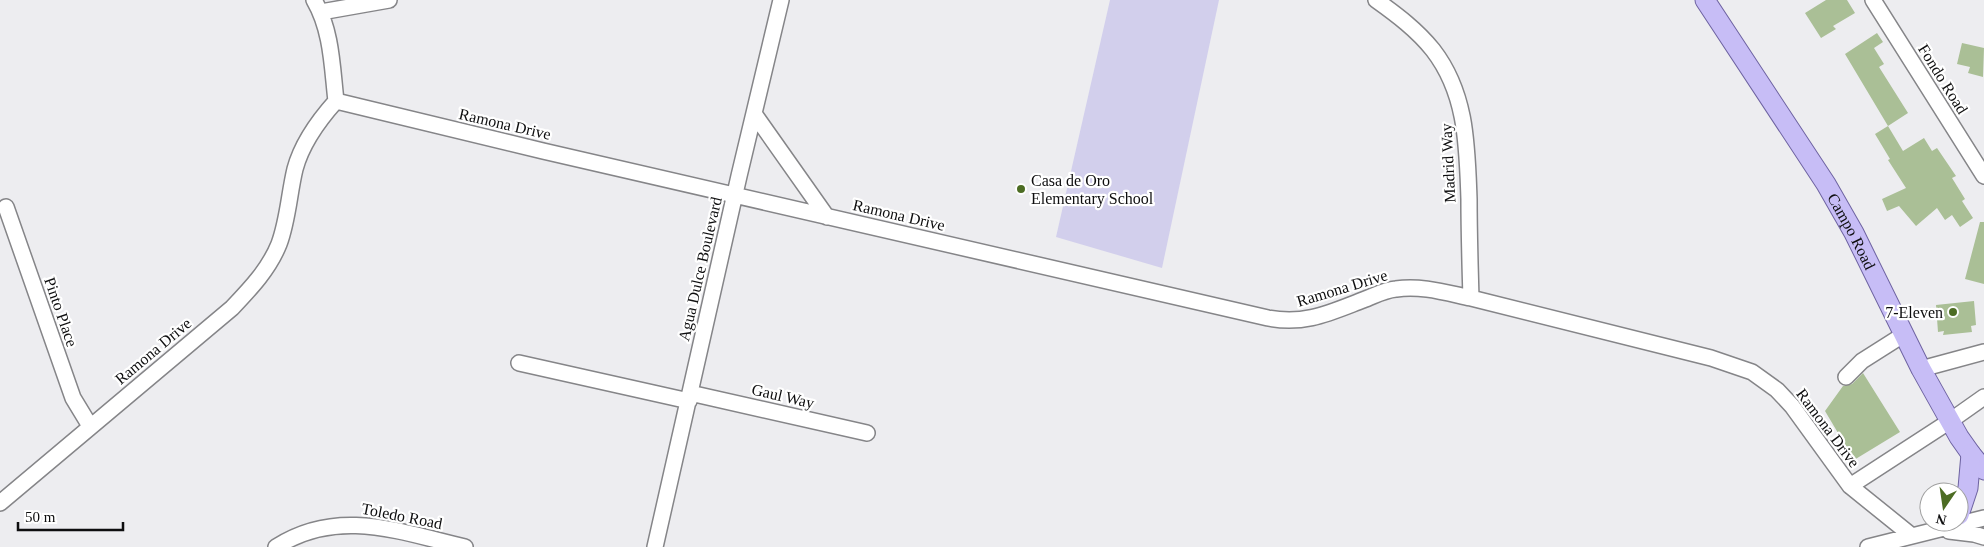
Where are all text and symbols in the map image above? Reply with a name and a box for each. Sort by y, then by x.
street label: Fondo Road [1915,41,1971,117]
street label: Ramona Drive [457,105,553,143]
street label: Madrid Way [1437,123,1460,203]
place label: Casa de Oro Elementary School [1031,172,1154,208]
marker: Casa de Oro Elementary School [1015,183,1027,195]
street label: Campo Road [1824,190,1879,272]
street label: Agua Dulce Boulevard [675,195,726,343]
street label: Ramona Drive [851,196,947,234]
street label: Ramona Drive [1295,266,1389,310]
street label: Pinto Place [41,275,81,349]
place label: 7-Eleven [1885,304,1943,321]
marker: 7-Eleven [1947,306,1959,318]
street label: Ramona Drive [112,314,194,388]
street label: Gaul Way [750,381,816,412]
street label: Ramona Drive [1793,385,1863,471]
north arrow [1919,482,1969,532]
scale bar [18,500,122,532]
street label: Toledo Road [360,500,444,532]
text: 50 m [25,509,56,525]
text: N [1935,511,1948,528]

